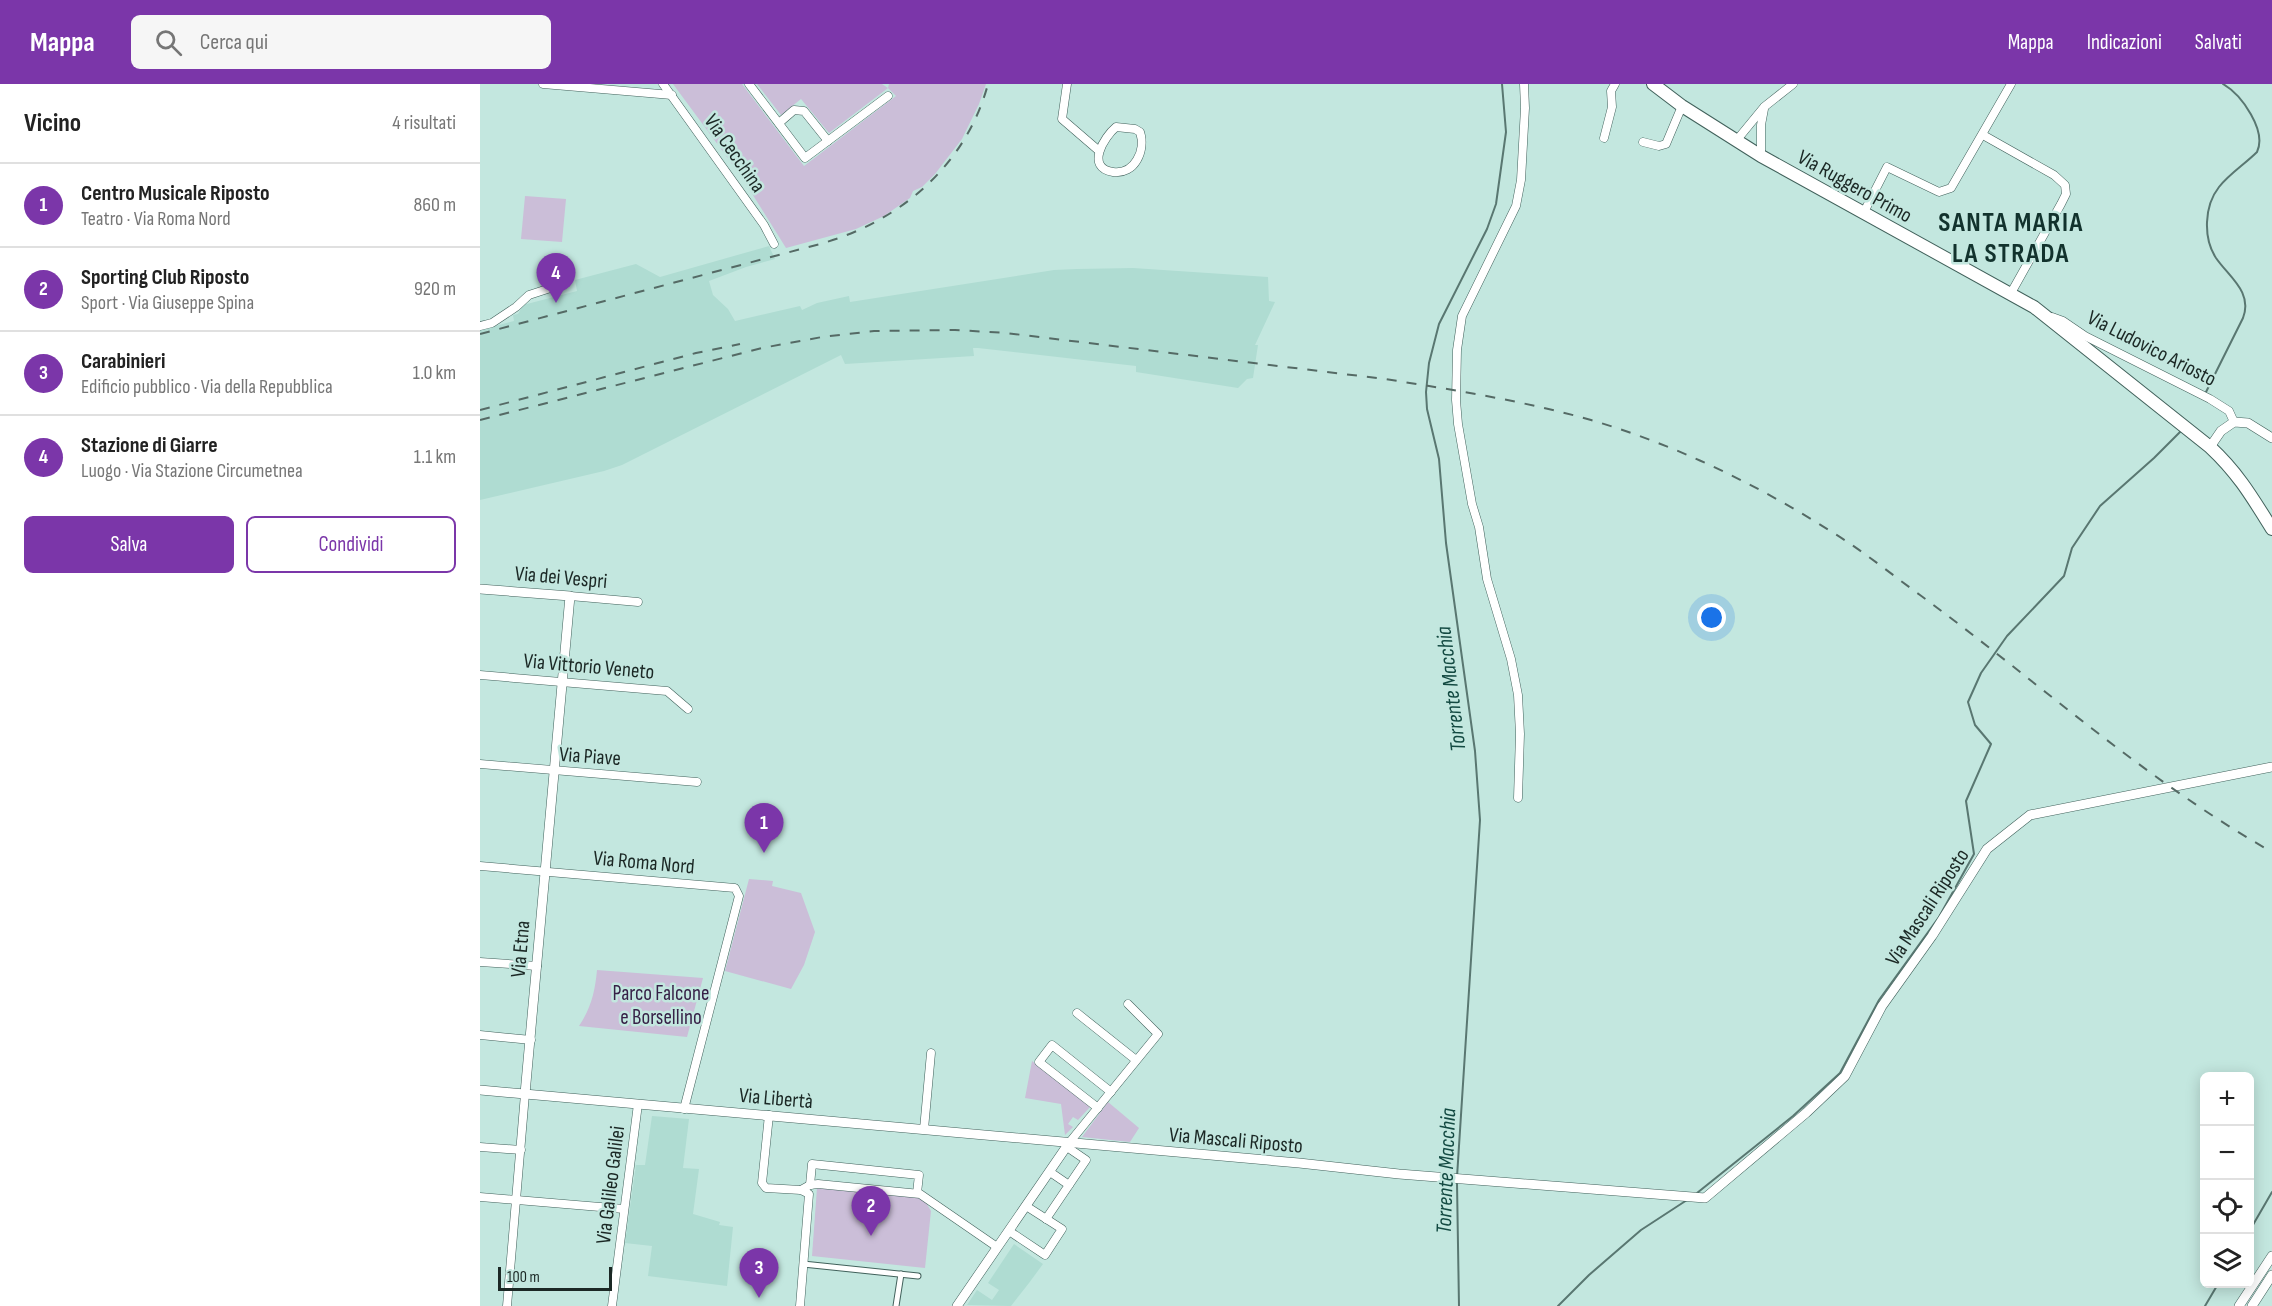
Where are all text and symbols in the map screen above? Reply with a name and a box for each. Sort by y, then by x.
search box [131,15,551,69]
text: Mappa [30,26,95,59]
icon: search [152,26,185,59]
text: Cerca qui [200,29,268,56]
text: Mappa [2008,30,2054,55]
text: Indicazioni [2087,30,2162,55]
text: Salvati [2195,30,2242,55]
text: Vicino [24,108,81,139]
street label: Via Cecchina [699,109,771,197]
text: 4 risultati [392,111,456,135]
street label: Via Ruggero Primo [1793,145,1916,228]
text: Centro Musicale Riposto [81,180,270,207]
text: 1 [40,193,47,217]
text: 860 m [414,193,456,217]
text: Teatro · Via Roma Nord [81,207,231,231]
district label: SANTA MARIA LA STRADA [1938,207,2084,270]
pin: 4 [536,254,576,303]
text: Sporting Club Riposto [81,264,249,291]
text: 2 [39,277,48,301]
text: 920 m [414,277,456,301]
text: Sport · Via Giuseppe Spina [81,291,254,315]
street label: Via Ludovico Ariosto [2083,305,2221,392]
text: Carabinieri [81,348,166,375]
text: 3 [39,361,48,385]
text: 1.0 km [413,361,456,385]
text: Edificio pubblico · Via della Repubblica [81,375,333,399]
text: Stazione di Giarre [81,432,218,459]
text: 4 [39,445,48,469]
text: 1.1 km [414,445,456,469]
text: Luogo · Via Stazione Circumetnea [81,459,303,483]
button: Salva [24,516,234,573]
button: Condividi [246,516,456,573]
street label: Via dei Vespri [514,561,608,594]
your location [1697,603,1726,632]
water label: Torrente Macchia [1430,625,1473,753]
street label: Via Vittorio Veneto [523,648,655,685]
street label: Via Piave [558,742,622,771]
pin: 1 [744,804,784,853]
street label: Via Mascali Riposto [1880,844,1974,970]
street label: Via Roma Nord [592,846,696,879]
street label: Via Etna [506,920,535,979]
park label: Parco Falcone e Borsellino [613,981,709,1030]
map controls [2200,1072,2254,1288]
button: + [2200,1072,2254,1126]
street label: Via Libertà [738,1083,814,1114]
water label: Torrente Macchia [1431,1108,1462,1234]
street label: Via Mascali Riposto [1168,1122,1304,1159]
street label: Via Galileo Galilei [591,1125,630,1246]
button: − [2200,1126,2254,1180]
button: locate [2200,1180,2254,1234]
pin: 2 [852,1186,890,1236]
button: layers [2200,1234,2254,1288]
pin: 3 [740,1248,778,1298]
scale bar [498,1264,612,1292]
text: 100 m [507,1268,540,1287]

